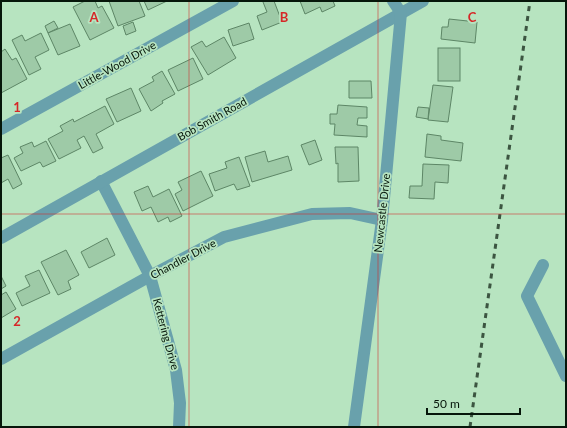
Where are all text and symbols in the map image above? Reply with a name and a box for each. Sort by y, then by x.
text: A [88,9,99,25]
text: B [280,9,289,25]
text: C [468,9,477,25]
street label: Little-Wood Drive [76,38,158,91]
street label: Bob Smith Road [175,94,249,143]
text: 1 [13,99,21,115]
street label: Newcastle Drive [371,173,392,253]
street label: Chandler Drive [148,236,218,281]
street label: Kettering Drive [151,297,182,371]
text: 2 [13,313,21,329]
scale bar [427,390,520,416]
text: 50 m [433,396,460,411]

